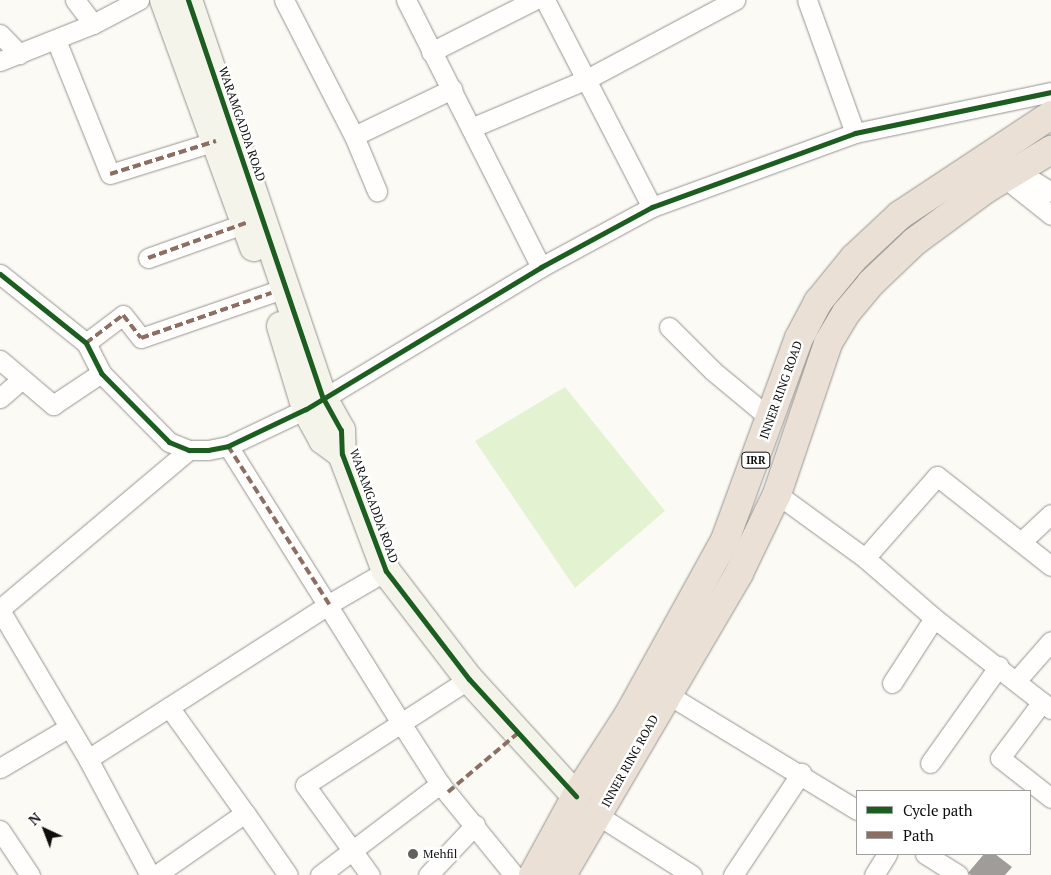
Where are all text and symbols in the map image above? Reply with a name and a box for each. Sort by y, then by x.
street label: WARAMGADDA ROAD [216,65,268,183]
street label: INNER RING ROAD [757,339,805,441]
street label: WARAMGADDA ROAD [347,447,401,565]
road number: IRR [741,452,771,468]
street label: INNER RING ROAD [599,712,661,810]
legend [856,790,1031,855]
text: Cycle path [903,800,973,820]
north arrow [20,805,70,855]
text: N [24,808,45,829]
text: Path [903,825,934,845]
place label: Mehfil [423,847,457,861]
marker: Mehfil [407,848,419,860]

